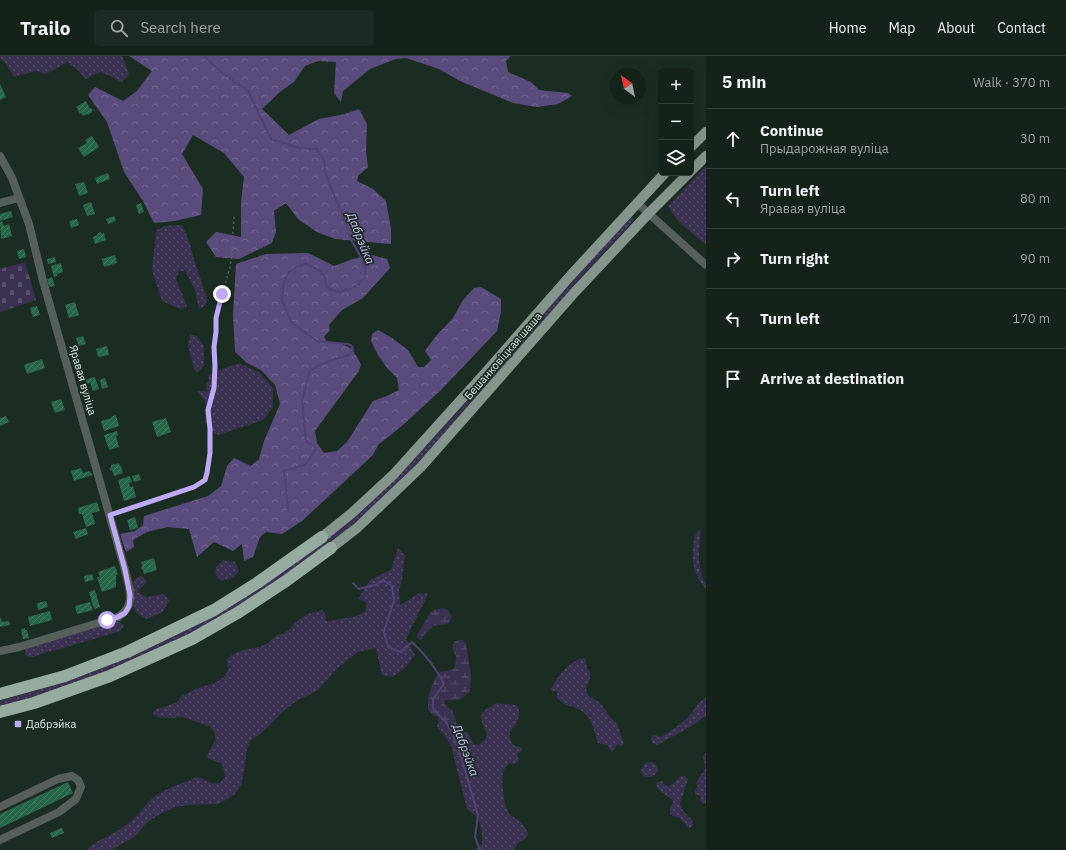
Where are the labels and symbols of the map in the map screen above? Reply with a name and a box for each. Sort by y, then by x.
north arrow [610,68,646,104]
water label: Дабрэйка [343,209,378,266]
route end [213,285,231,303]
street label: Бешанковіцкая шаша [461,309,545,403]
street label: Яравая вуліца [66,343,100,417]
route start [98,611,116,629]
place label: Дабрэйка [26,717,76,731]
marker: Дабрэйка [13,719,23,729]
water label: Дабрэйка [449,721,482,778]

